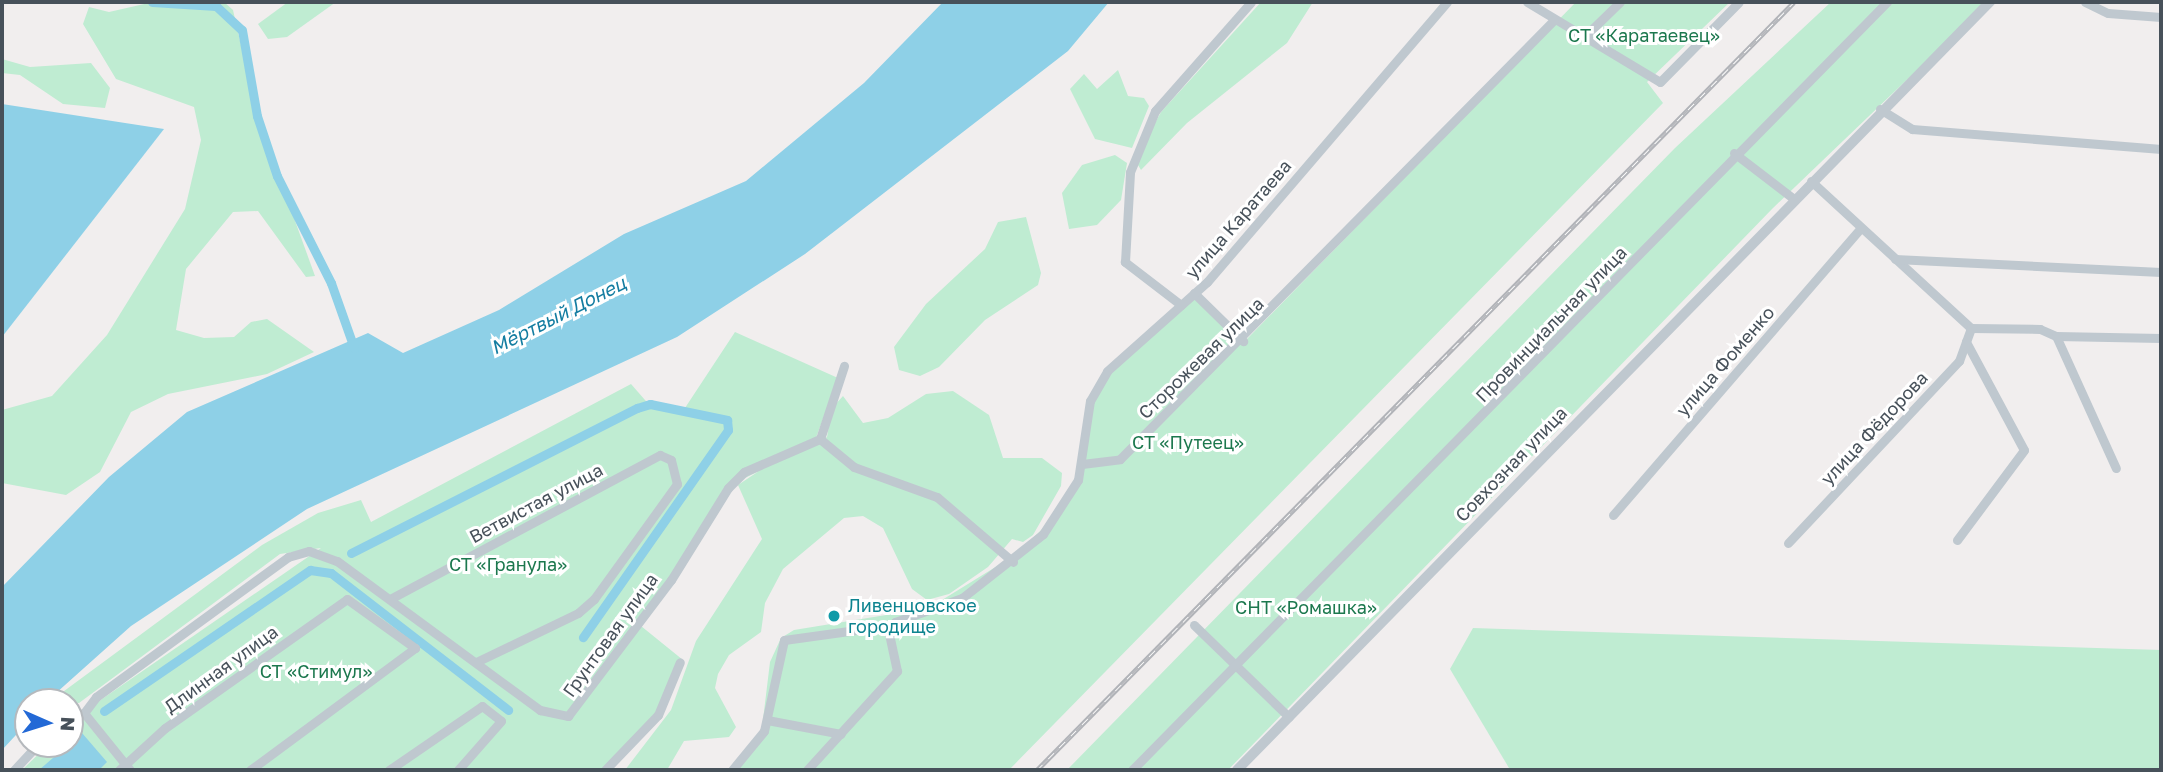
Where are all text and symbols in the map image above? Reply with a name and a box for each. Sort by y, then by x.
park label: СТ «Каратаевец» [1568,24,1720,46]
street label: улица Каратаева [1181,155,1295,283]
street label: Провинциальная улица [1471,242,1631,406]
water label: Мёртвый Донец [487,271,629,359]
street label: Сторожевая улица [1134,293,1268,423]
street label: улица Фоменко [1671,302,1779,420]
street label: улица Фёдорова [1816,367,1932,489]
street label: Совхозная улица [1451,402,1571,526]
park label: СТ «Путеец» [1132,431,1244,453]
street label: Ветвистая улица [465,459,607,547]
park label: СТ «Гранула» [449,553,567,575]
street label: Грунтовая улица [558,569,662,701]
place label: Ливенцовское городище [848,595,977,638]
park label: СНТ «Ромашка» [1235,596,1377,618]
marker: Ливенцовское городище [826,608,842,624]
street label: Длинная улица [160,621,282,717]
park label: СТ «Стимул» [260,660,372,682]
north arrow [14,688,84,758]
text: N [57,716,80,732]

